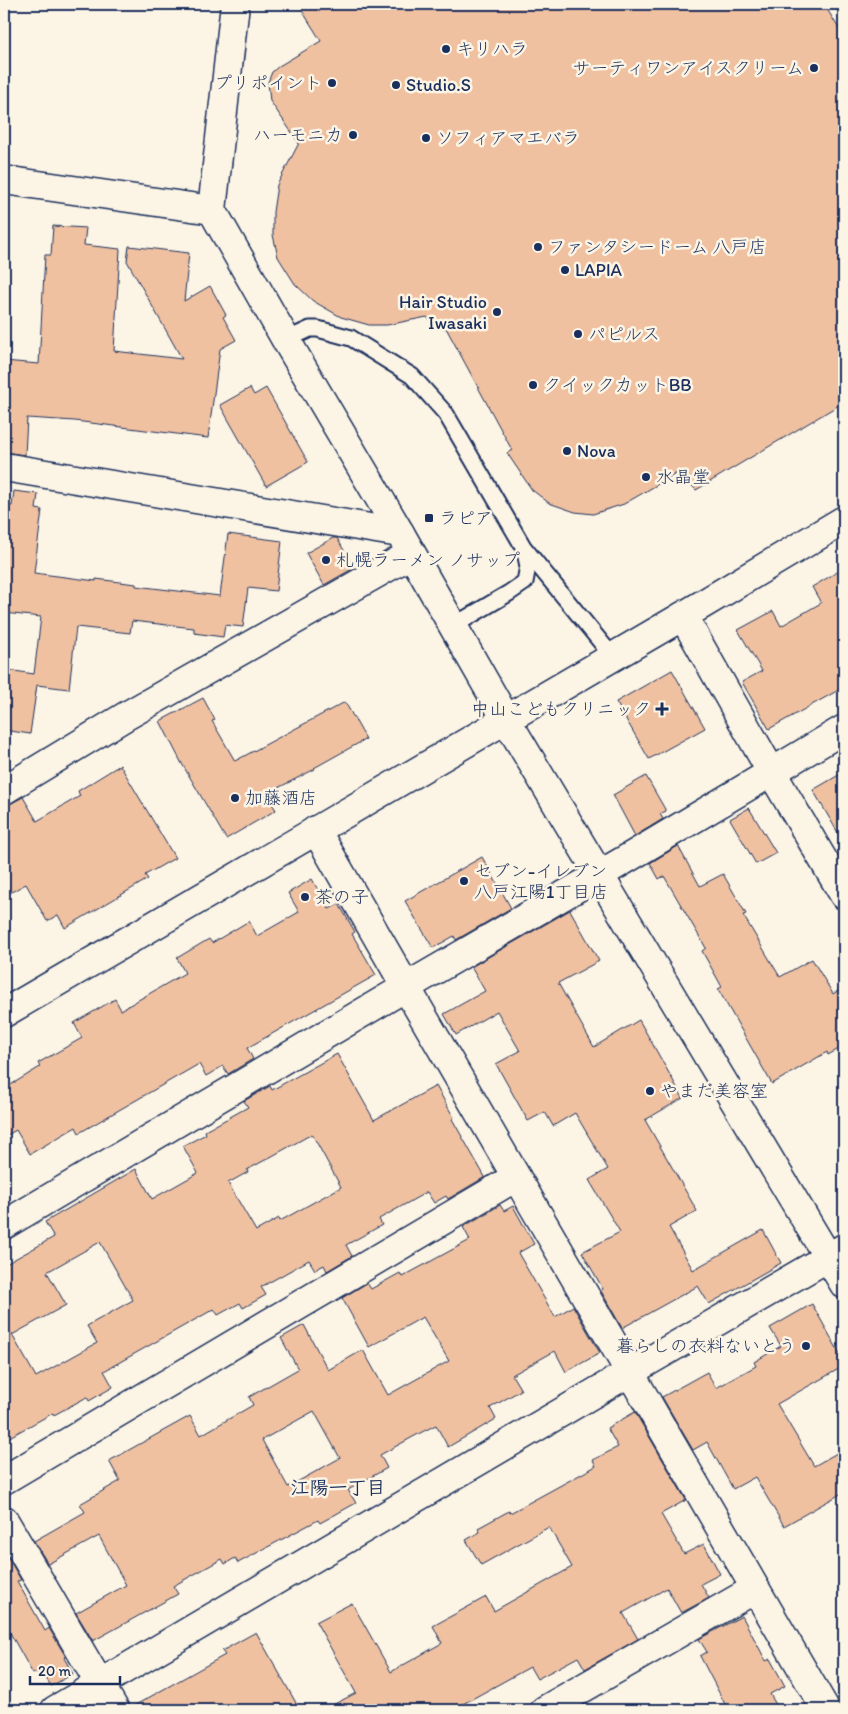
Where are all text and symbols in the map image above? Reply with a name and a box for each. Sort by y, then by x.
place label: キリハラ [456,38,528,60]
marker: キリハラ [440,43,452,55]
place label: サーティワンアイスクリーム [573,57,804,79]
marker: サーティワンアイスクリーム [808,62,820,74]
place label: プリポイント [214,72,322,94]
place label: Studio.S [406,74,471,96]
marker: プリポイント [326,77,338,89]
marker: Studio.S [390,79,402,91]
place label: ハーモニカ [253,124,343,146]
place label: ソフィアマエバラ [436,127,580,149]
marker: ハーモニカ [347,129,359,141]
marker: ソフィアマエバラ [420,132,432,144]
place label: ファンタシードーム 八戸店 [548,236,767,258]
marker: ファンタシードーム 八戸店 [532,241,544,253]
place label: LAPIA [575,259,623,281]
marker: LAPIA [559,264,571,276]
place label: Hair Studio Iwasaki [399,291,487,334]
marker: Hair Studio Iwasaki [491,306,503,318]
place label: パピルス [588,323,660,345]
marker: パピルス [572,328,584,340]
place label: クイックカットBB [543,374,692,396]
marker: クイックカットBB [527,379,539,391]
place label: Nova [577,440,616,462]
marker: Nova [561,445,573,457]
place label: 水晶堂 [656,466,710,488]
marker: 水晶堂 [640,471,652,483]
place label: ラピア [439,507,493,529]
marker: ラピア [423,512,435,524]
place label: 札幌ラーメン ノサップ [336,549,520,571]
marker: 札幌ラーメン ノサップ [320,554,332,566]
place label: 中山こどもクリニック [471,698,651,720]
marker: 中山こどもクリニック [655,702,669,716]
place label: 加藤酒店 [245,787,317,809]
marker: 加藤酒店 [229,792,241,804]
place label: セブン-イレブン 八戸江陽1丁目店 [474,860,608,903]
marker: セブン-イレブン 八戸江陽1丁目店 [458,875,470,887]
place label: 茶の子 [315,886,369,908]
marker: 茶の子 [299,891,311,903]
place label: やまだ美容室 [660,1080,768,1102]
marker: やまだ美容室 [644,1085,656,1097]
place label: 暮らしの衣料ないとう [616,1335,796,1357]
marker: 暮らしの衣料ないとう [800,1340,812,1352]
district label: 江陽一丁目 [290,1476,386,1499]
scale bar [30,1654,120,1686]
text: 20 m [38,1662,72,1680]

